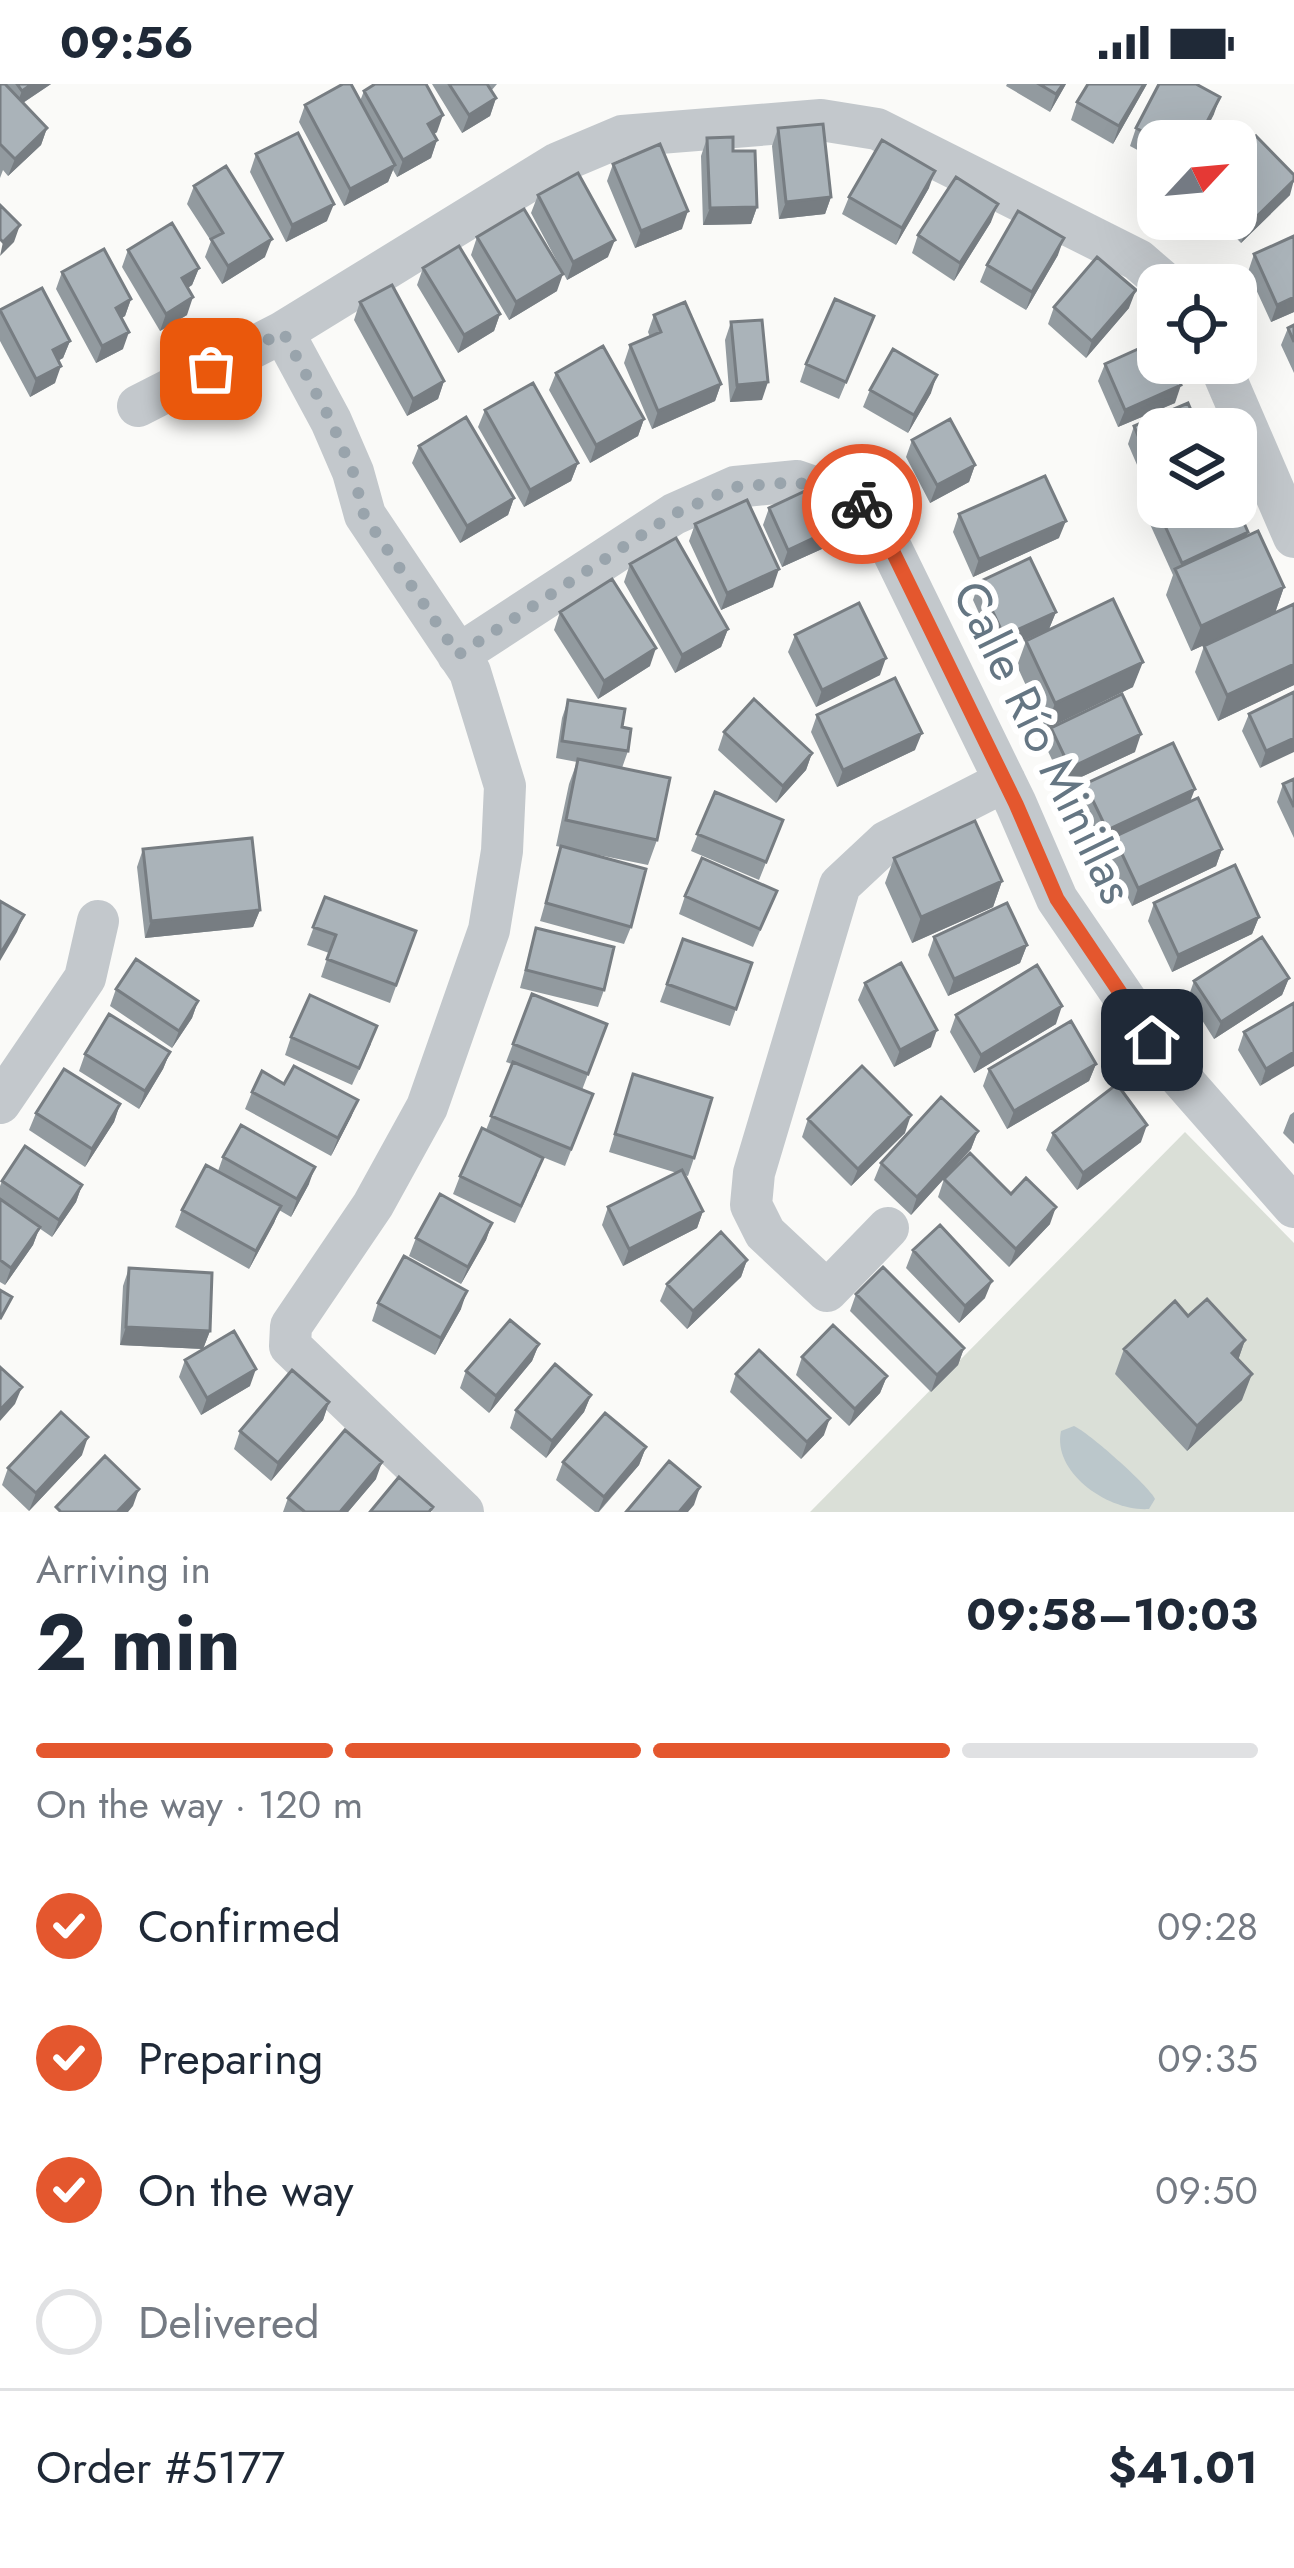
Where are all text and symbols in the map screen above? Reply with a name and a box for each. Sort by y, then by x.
text: 09:56 [60,10,194,75]
north arrow [1137,120,1257,240]
map controls [1137,120,1257,528]
button: locate [1137,264,1257,384]
pin [160,318,262,420]
icon: bag [178,336,244,402]
button: layers [1137,408,1257,528]
courier [802,444,922,564]
icon: bike [829,471,895,537]
street label: Calle Río Minillas [936,569,1151,915]
pin [1101,989,1203,1091]
icon: home [1119,1007,1185,1073]
text: Arriving in [36,1541,211,1598]
text: 09:58–10:03 [966,1582,1258,1647]
text: 2 min [36,1587,241,1699]
text: On the way · 120 m [36,1776,363,1833]
icon: check [36,1893,102,1959]
text: Confirmed [138,1894,341,1959]
text: 09:28 [1157,1898,1258,1955]
icon: check [36,2025,102,2091]
text: Preparing [138,2026,323,2091]
text: 09:35 [1157,2030,1258,2087]
icon: check [36,2157,102,2223]
text: On the way [138,2158,354,2223]
text: 09:50 [1155,2162,1258,2219]
text: Delivered [138,2290,320,2355]
text: Order #5177 [36,2435,285,2500]
text: $41.01 [1109,2435,1258,2500]

